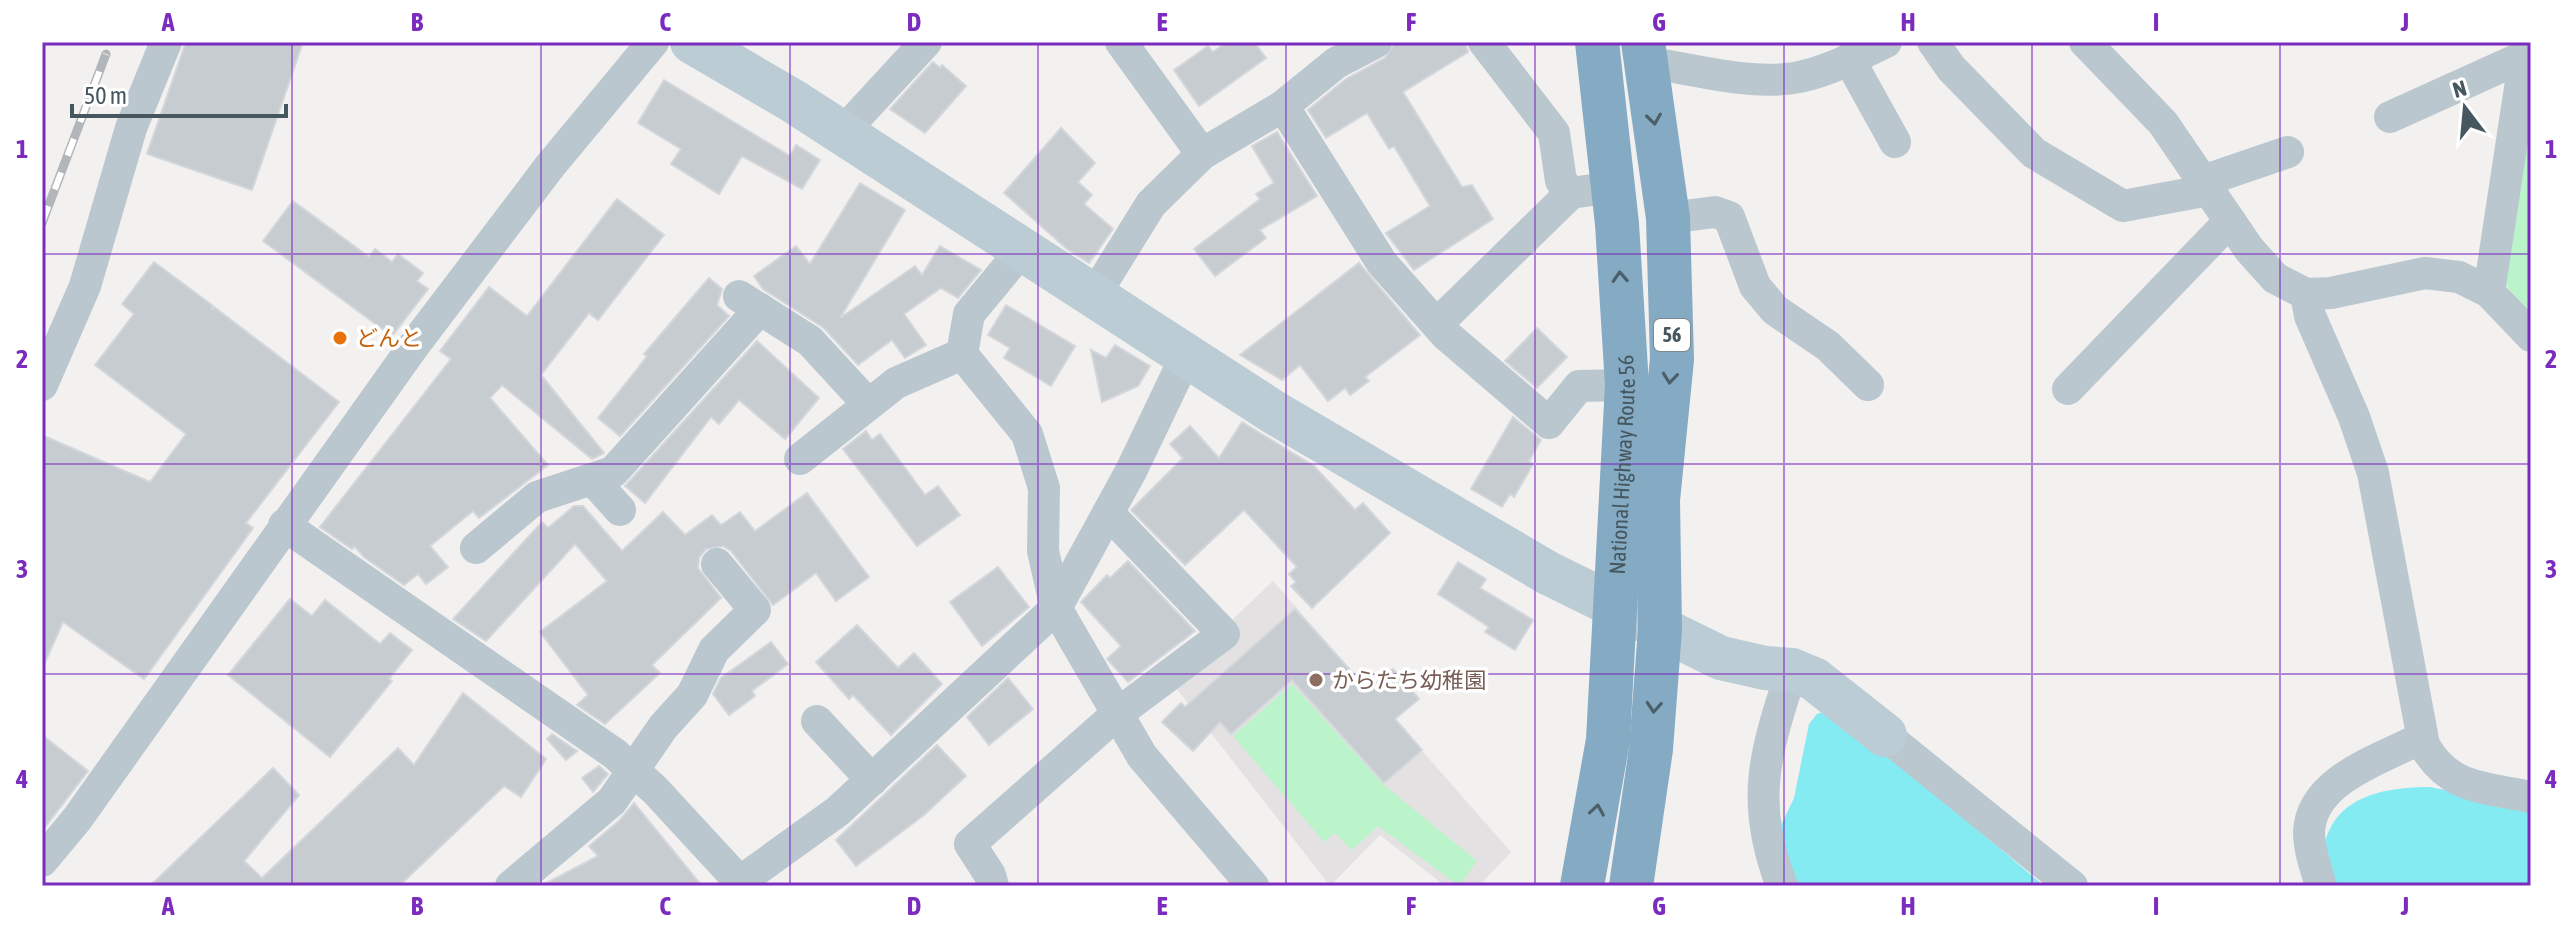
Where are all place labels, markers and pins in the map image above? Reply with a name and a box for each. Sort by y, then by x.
place label: どんと [356,325,422,351]
marker: どんと [331,329,349,347]
place label: からたち幼稚園 [1332,667,1486,693]
marker: からたち幼稚園 [1307,671,1325,689]

